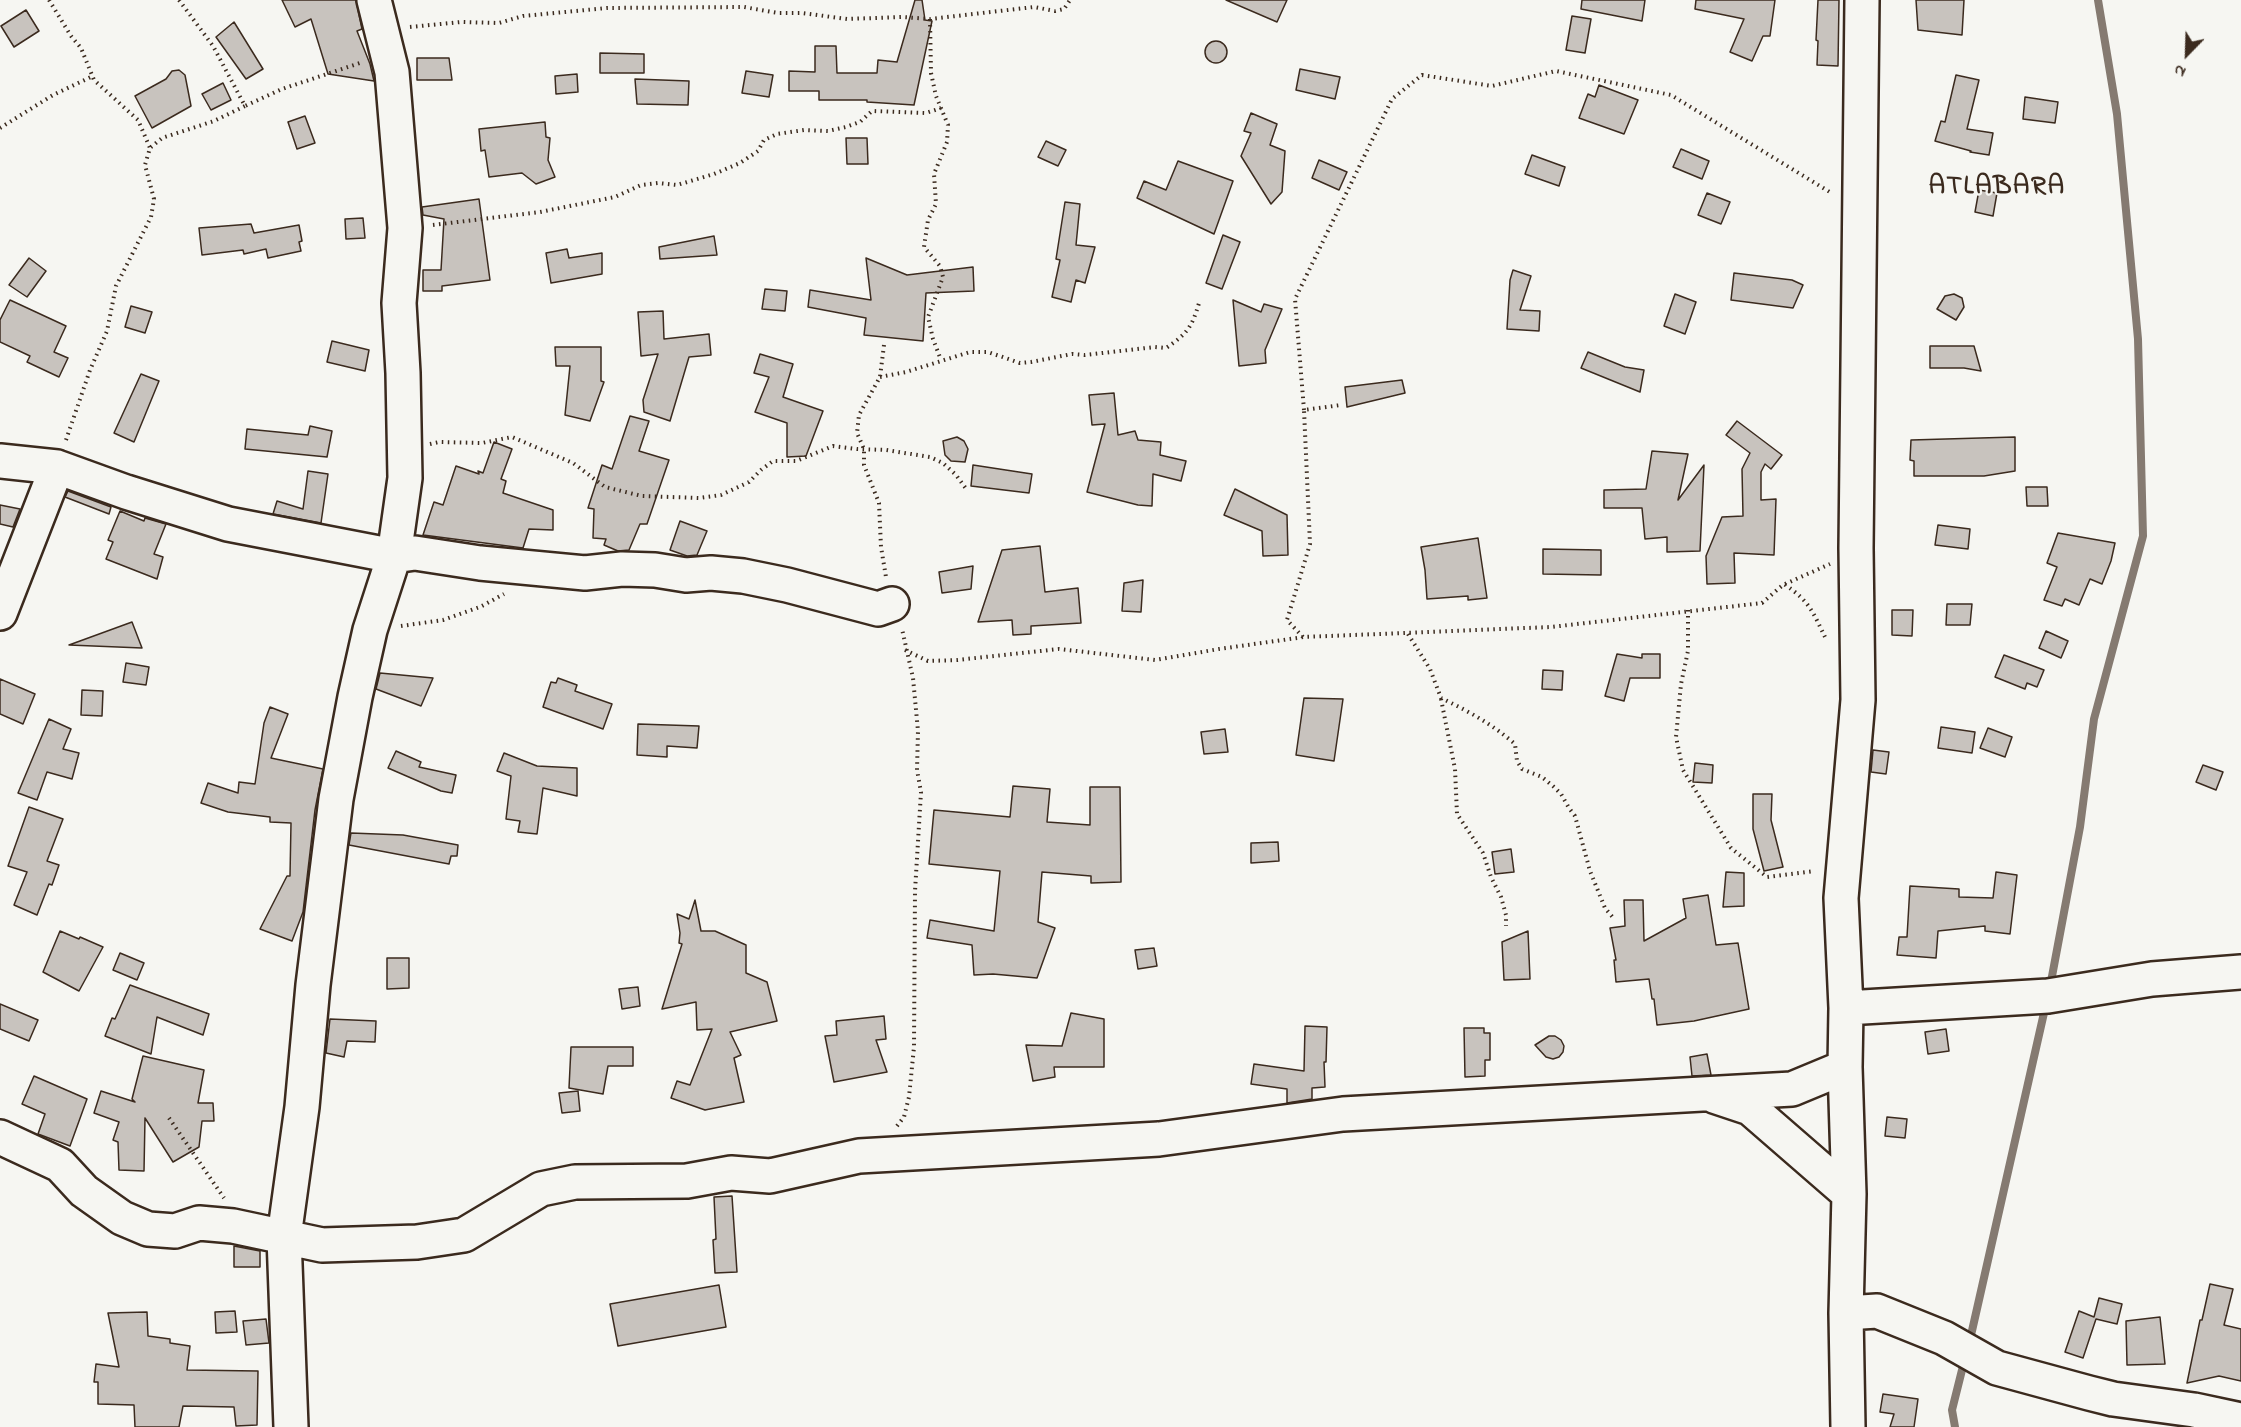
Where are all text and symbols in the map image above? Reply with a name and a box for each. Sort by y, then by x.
north arrow [2157,24,2217,84]
text: N [2170,57,2190,84]
district label: ATLABARA [1928,173,2066,205]

